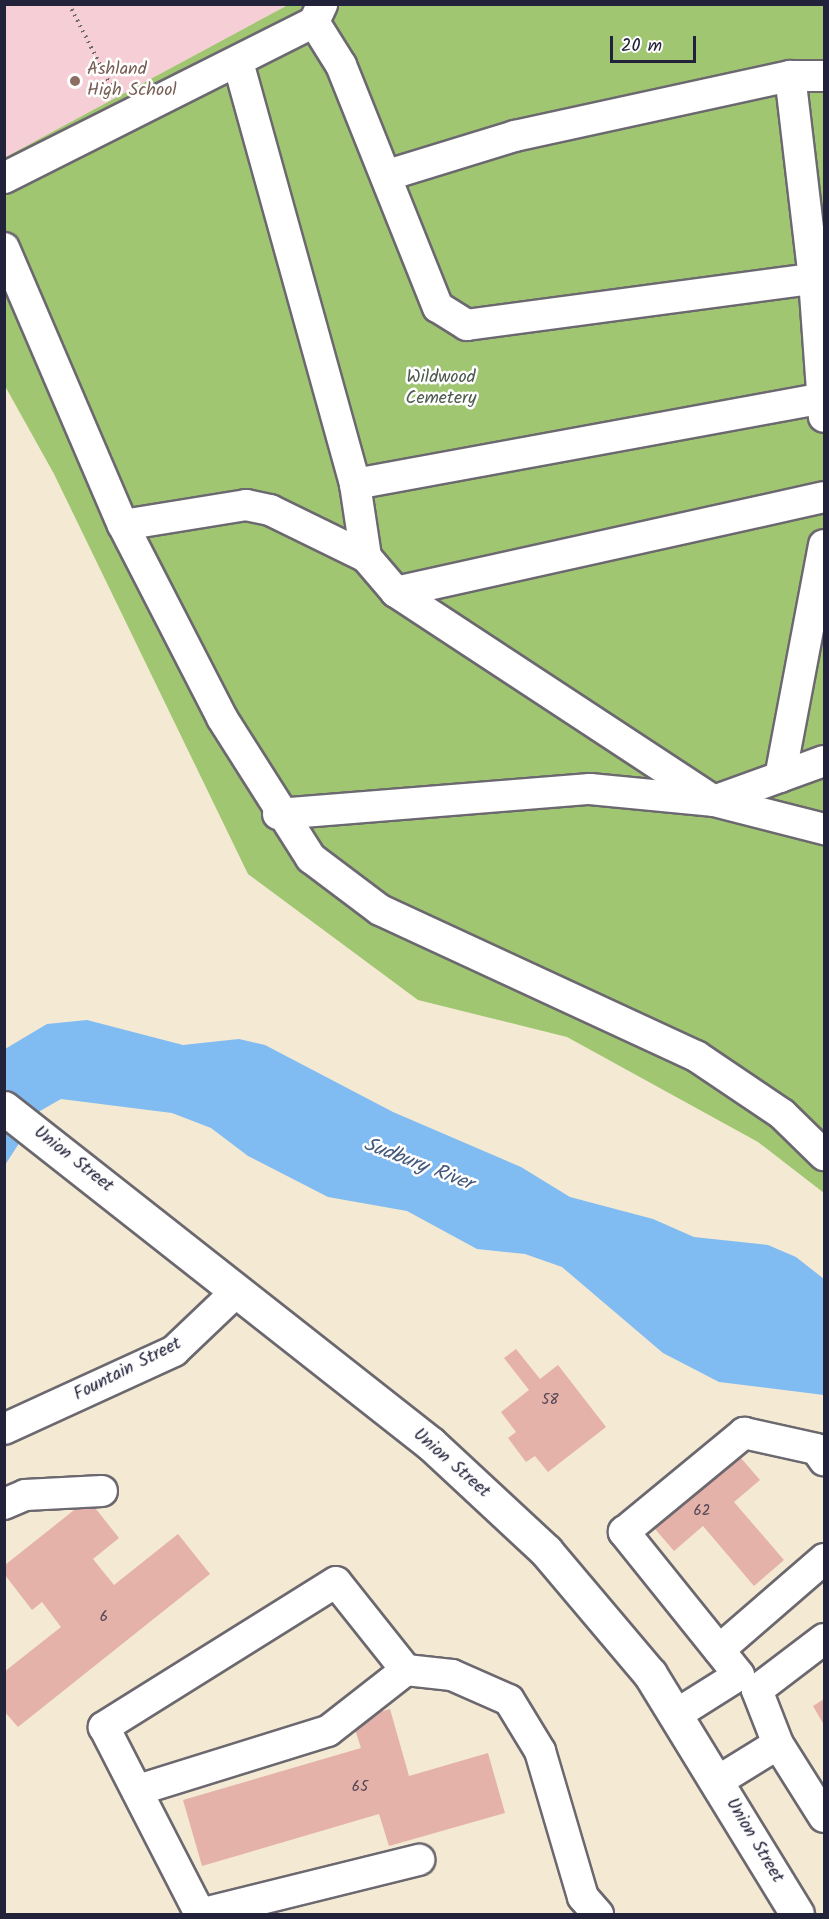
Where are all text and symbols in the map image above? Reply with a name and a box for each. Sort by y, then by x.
scale bar [613,24,698,62]
text: 20 m [621,32,662,61]
place label: Ashland High School [87,60,177,103]
marker: Ashland High School [68,74,82,88]
park label: Wildwood Cemetery [406,368,476,410]
street label: Union Street [29,1122,117,1198]
water label: Sudbury River [360,1133,476,1197]
street label: Fountain Street [71,1334,185,1406]
house number: 58 [541,1392,559,1410]
street label: Union Street [408,1425,494,1503]
house number: 62 [693,1503,711,1521]
house number: 6 [100,1609,108,1627]
house number: 65 [352,1779,368,1797]
street label: Union Street [720,1795,788,1887]

